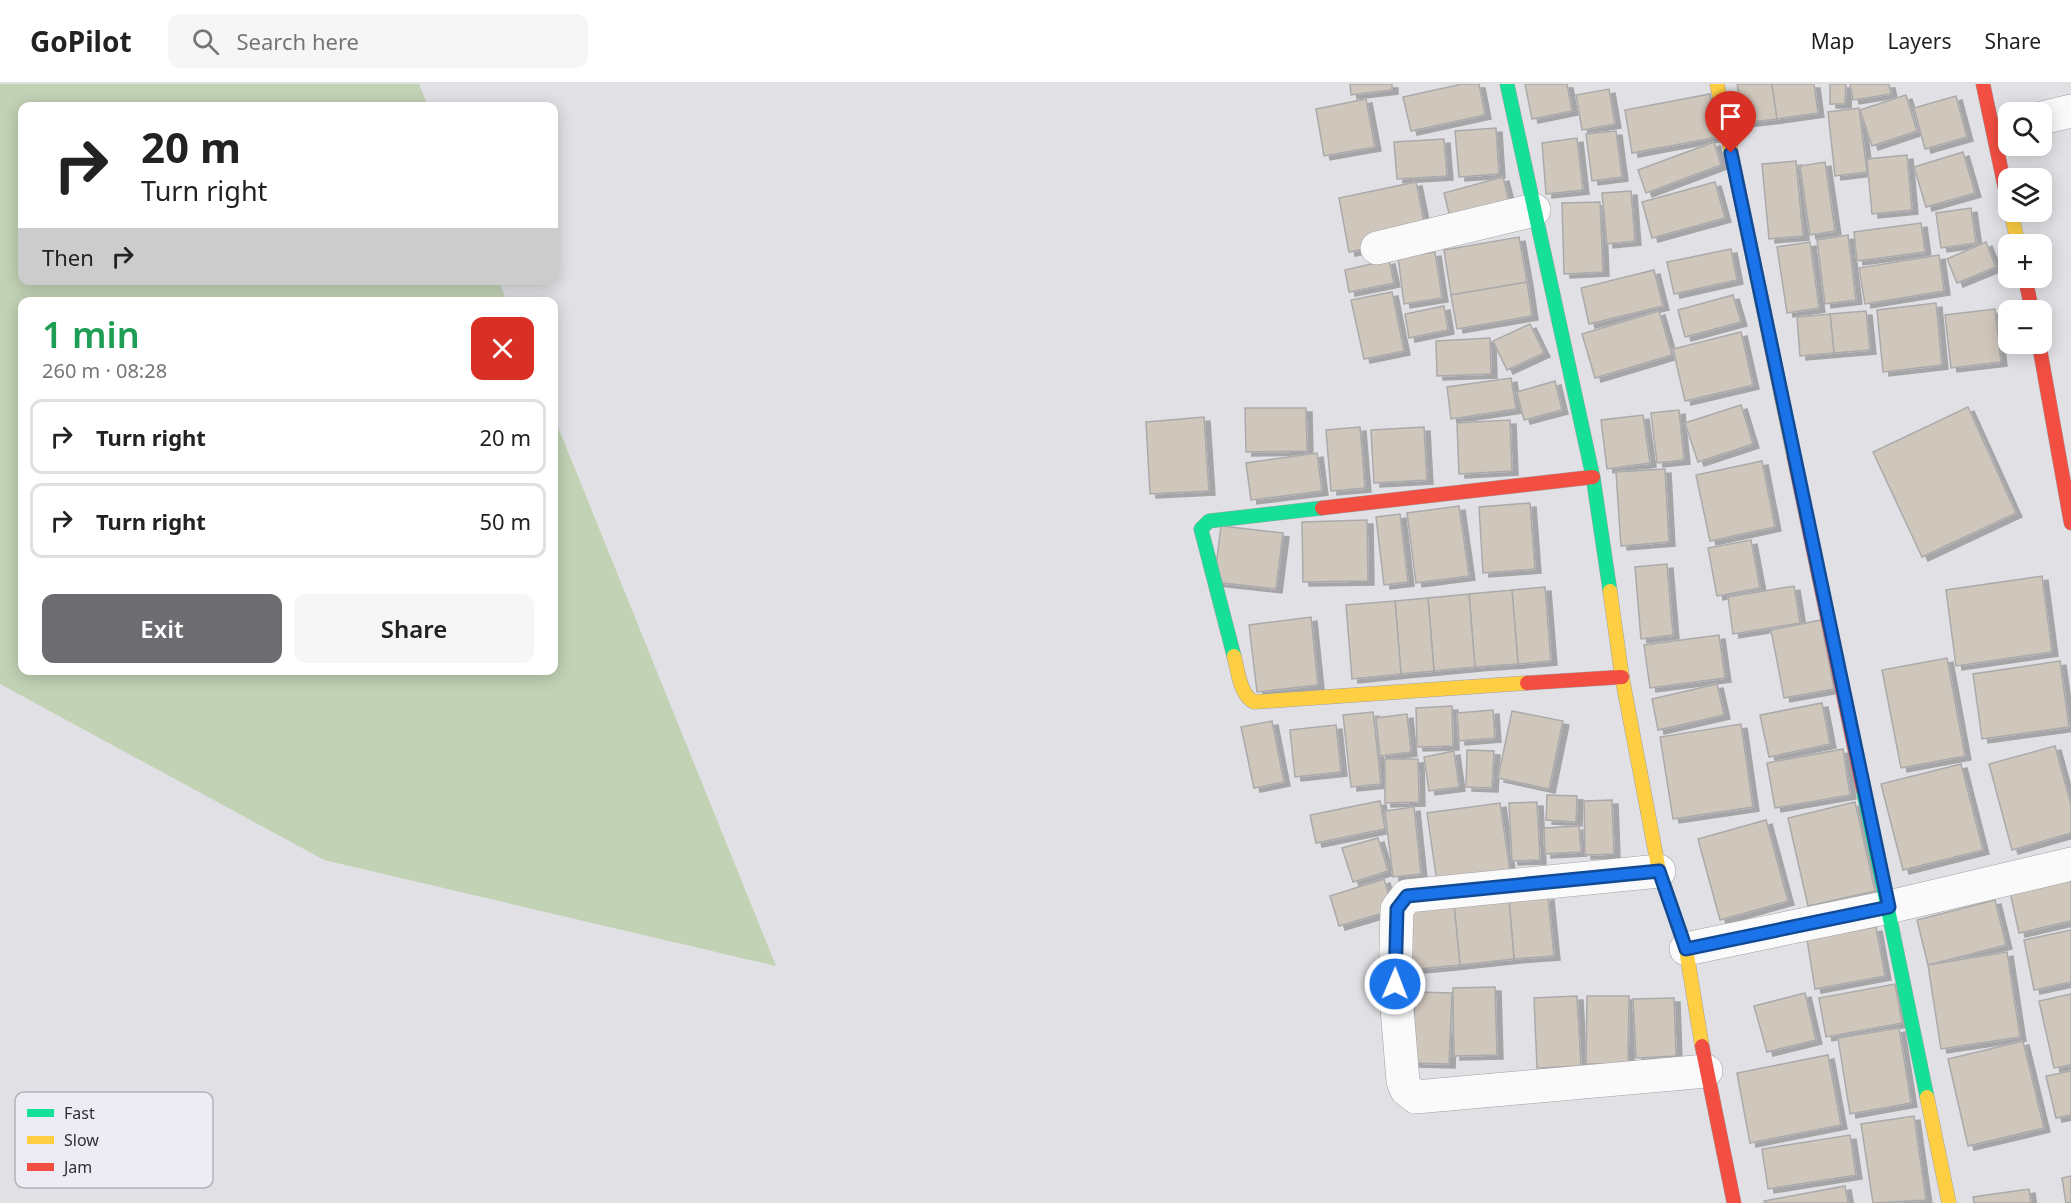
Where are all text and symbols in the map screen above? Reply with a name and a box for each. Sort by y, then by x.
search box [168,14,588,68]
text: GoPilot [30,22,132,60]
icon: search [189,25,222,58]
text: Search here [237,26,359,56]
text: Map [1811,27,1855,55]
text: Layers [1888,27,1952,55]
text: Share [1985,27,2041,55]
pin [1705,91,1756,153]
icon: arrive [1714,100,1747,133]
map controls [1998,102,2052,354]
button: search [1998,102,2052,156]
text: 20 m [141,118,241,175]
icon: right [42,126,120,204]
button: layers [1998,168,2052,222]
text: Turn right [141,172,267,209]
button: + [1998,234,2052,288]
icon: right [106,240,139,273]
text: Then [42,242,94,272]
button: − [1998,300,2052,354]
text: 1 min [42,310,140,359]
button: close [471,317,534,380]
text: 260 m · 08:28 [42,357,167,384]
icon: right [45,420,78,453]
text: Turn right [96,422,206,452]
text: 20 m [480,422,531,452]
icon: right [45,504,78,537]
text: Turn right [96,506,206,536]
text: 50 m [480,506,531,536]
button: Exit [42,594,282,663]
button: Share [294,594,534,663]
position arrow [1363,952,1427,1016]
legend [15,1092,213,1188]
text: Fast [64,1102,95,1124]
text: Slow [64,1129,99,1151]
text: Jam [62,1156,92,1178]

